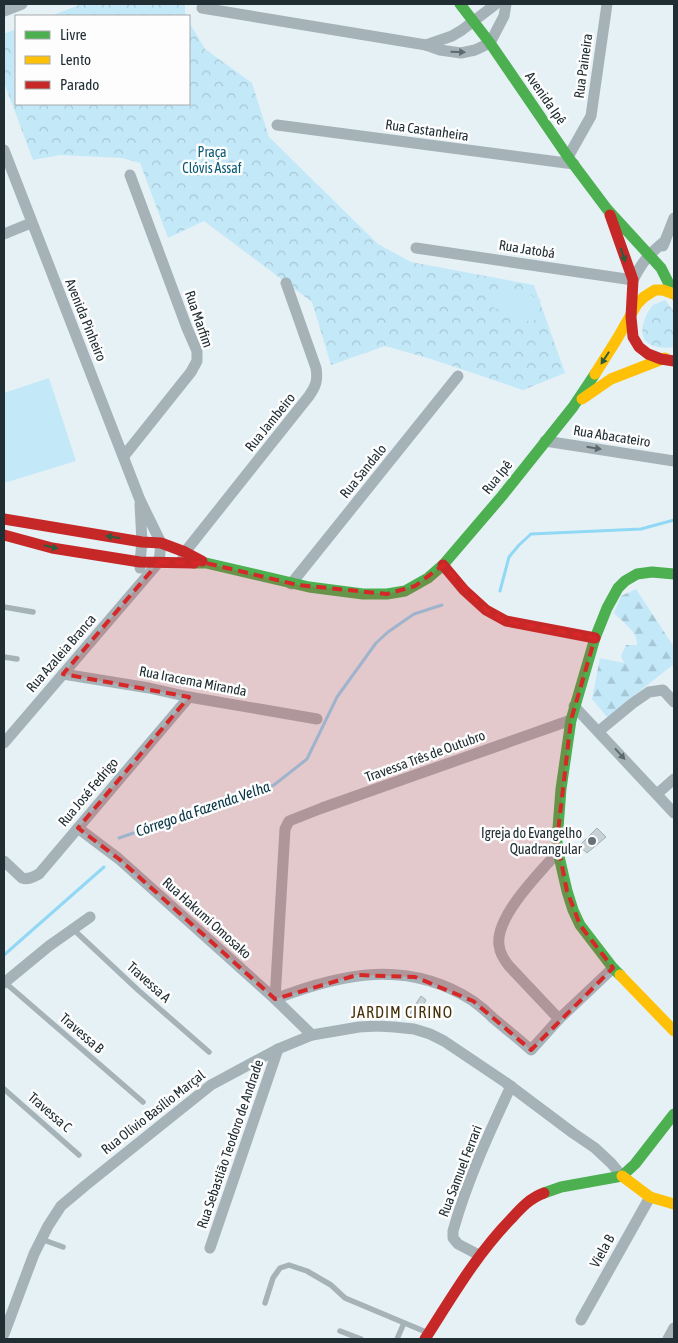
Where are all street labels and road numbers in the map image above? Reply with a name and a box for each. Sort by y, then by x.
street label: Rua Paineira [571,33,595,99]
street label: Avenida Ipê [522,69,570,127]
street label: Rua Castanheira [384,116,470,144]
street label: Rua Jatobá [498,237,556,261]
street label: Avenida Pinheiro [62,276,110,364]
street label: Rua Marfim [182,288,216,350]
street label: Rua Jambeiro [242,390,298,454]
street label: Rua Abacateiro [572,422,652,450]
street label: Rua Sandalo [336,441,390,501]
street label: Rua Ipê [479,457,515,497]
street label: Rua Azaleia Branca [23,611,99,695]
street label: Rua Iracema Miranda [138,663,248,699]
street label: Travessa Três de Outubro [363,727,487,785]
street label: Rua José Fedrigo [55,755,121,829]
street label: Rua Hakumi Omosako [159,874,255,962]
street label: Travessa A [124,958,174,1006]
street label: Travessa B [57,1010,107,1057]
street label: Rua Sebastião Teodoro de Andrade [194,1058,266,1230]
street label: Rua Olívio Basílio Marçal [98,1066,208,1157]
street label: Travessa C [25,1089,75,1136]
street label: Rua Samuel Ferrari [435,1123,485,1219]
street label: Viela B [586,1231,618,1270]

